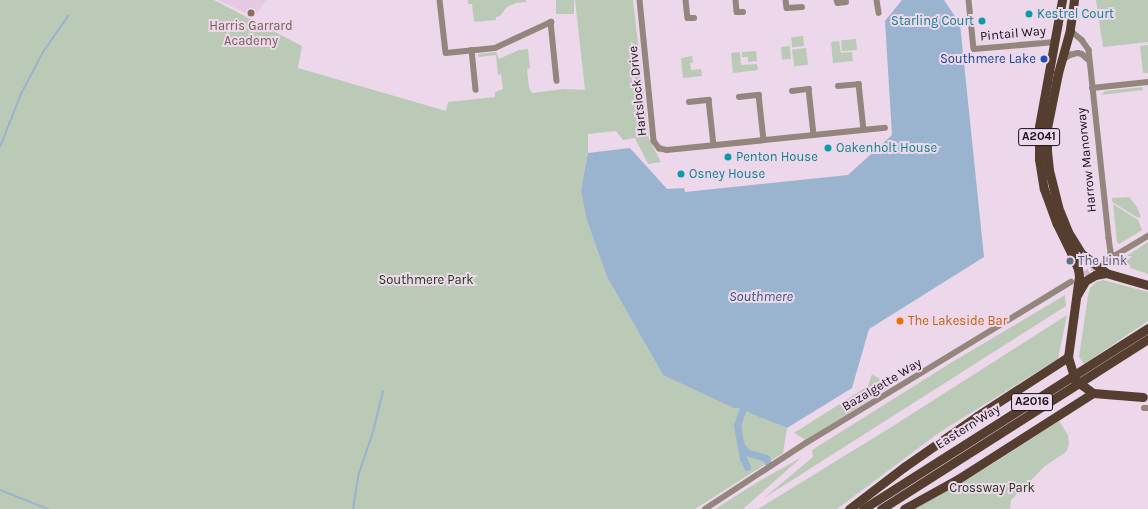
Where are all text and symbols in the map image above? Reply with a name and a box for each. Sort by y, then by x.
place label: Kestrel Court [1037,6,1114,22]
marker: Harris Garrard Academy [246,8,256,18]
marker: Kestrel Court [1024,9,1034,19]
place label: Starling Court [891,13,974,29]
marker: Starling Court [977,16,987,26]
place label: Harris Garrard Academy [209,19,293,50]
street label: Pintail Way [979,23,1047,45]
street label: Hartslock Drive [626,45,650,137]
place label: Southmere Lake [940,51,1036,67]
marker: Southmere Lake [1039,54,1049,64]
street label: Harrow Manorway [1074,107,1100,213]
road number: A2041 [1018,127,1060,147]
place label: Oakenholt House [836,140,937,156]
marker: Oakenholt House [823,143,833,153]
place label: Penton House [736,149,818,165]
marker: Penton House [723,152,733,162]
place label: Osney House [689,166,765,182]
marker: Osney House [676,169,686,179]
place label: The Link [1078,253,1127,269]
marker: The Link [1065,256,1075,266]
park label: Southmere Park [378,272,474,288]
water label: Southmere [729,289,793,305]
place label: The Lakeside Bar [908,313,1007,329]
marker: The Lakeside Bar [895,316,905,326]
street label: Bazalgette Way [839,355,925,415]
road number: A2016 [1011,392,1053,412]
street label: Eastern Way [933,401,1003,453]
park label: Crossway Park [949,480,1035,496]

